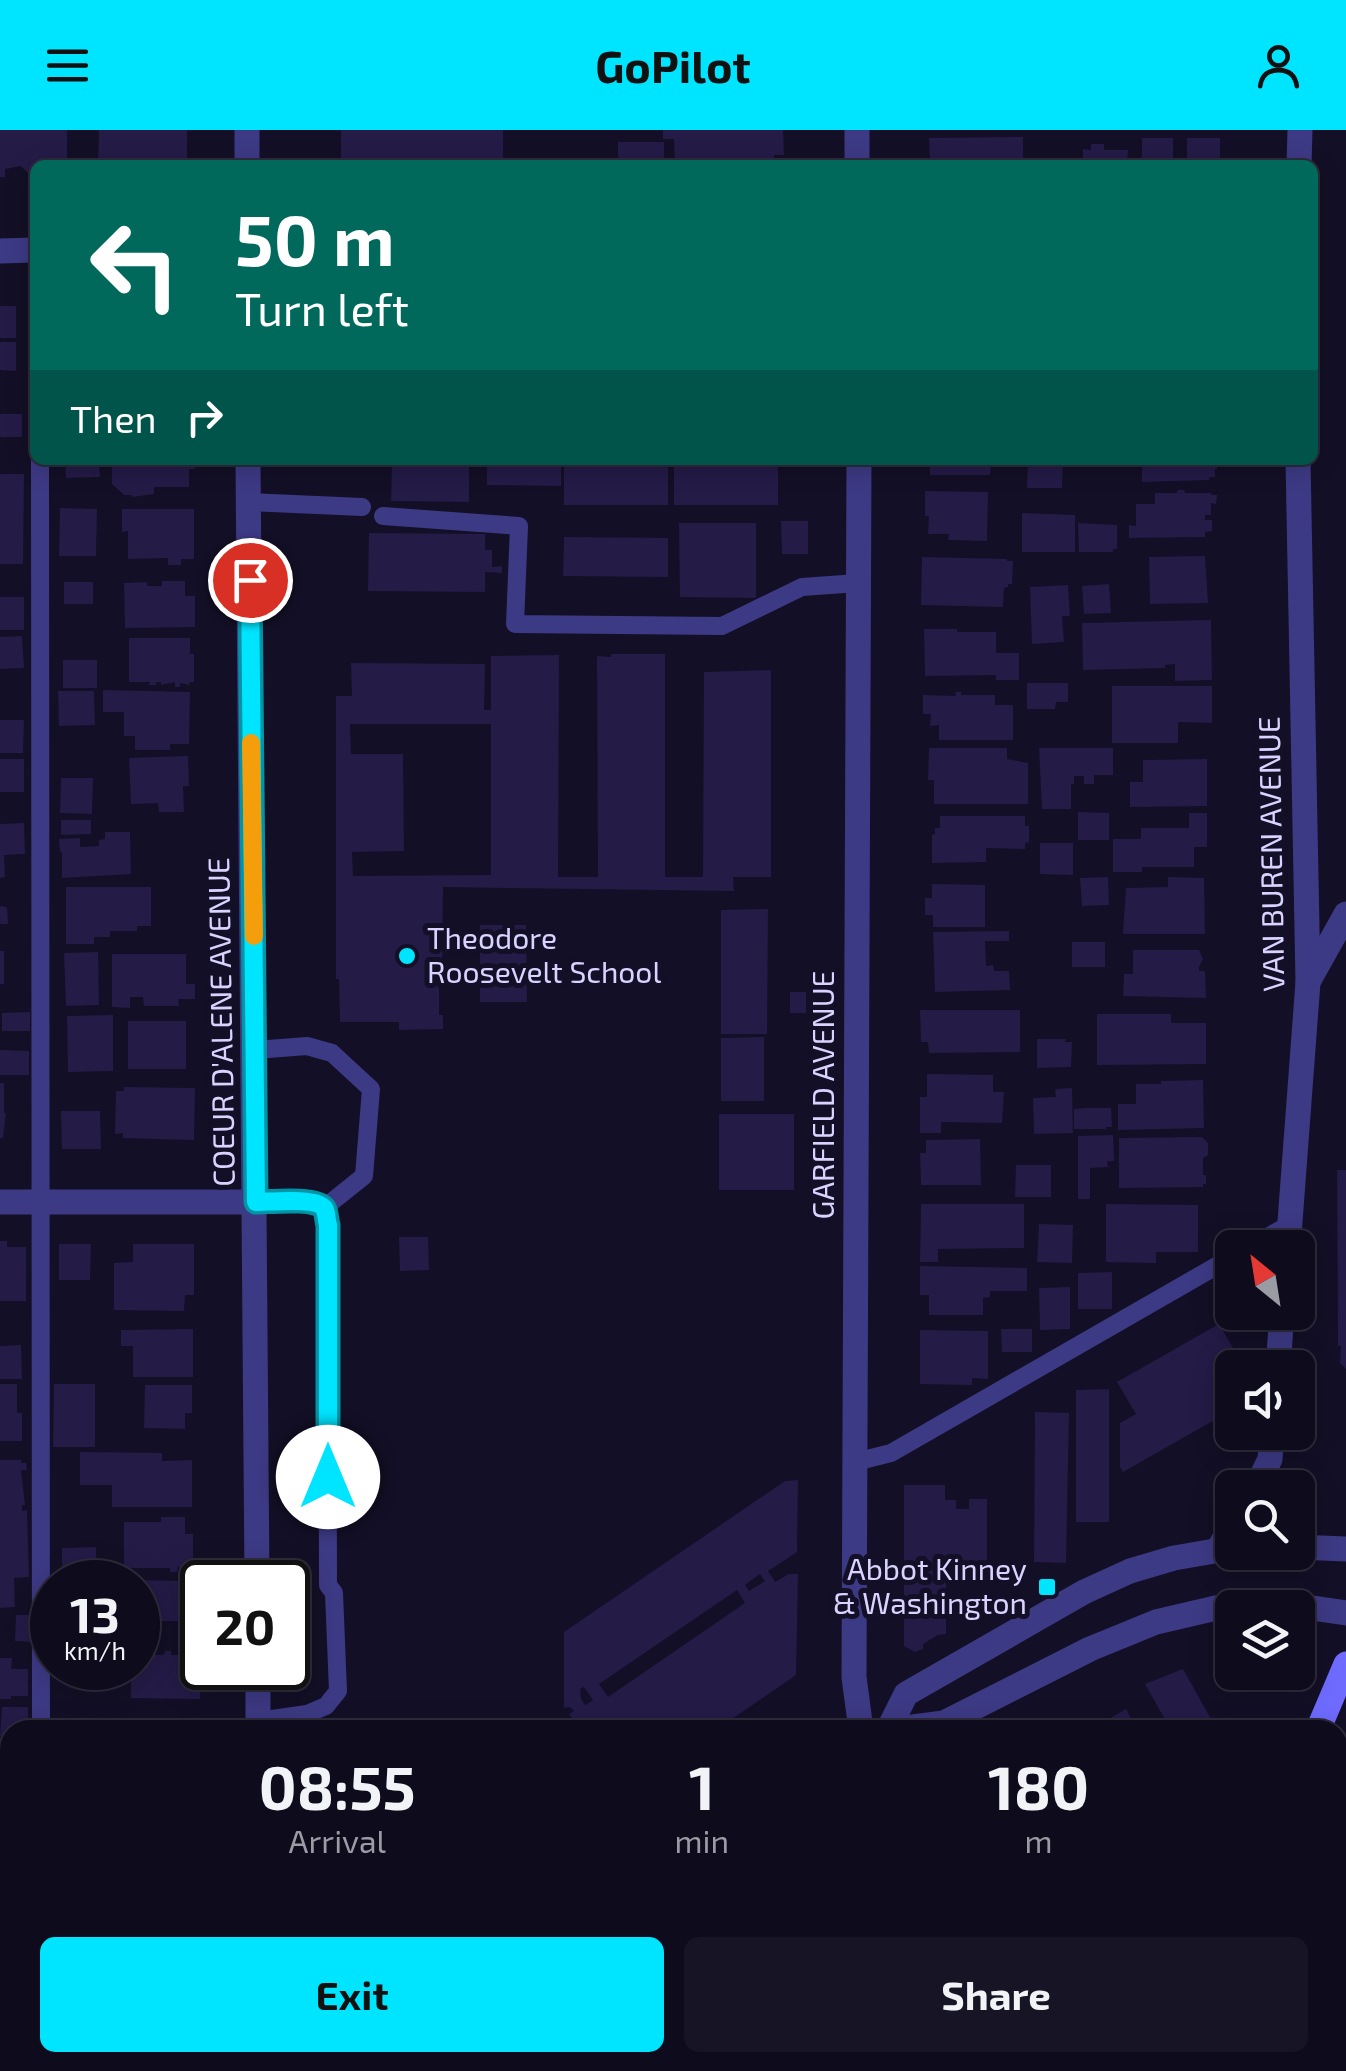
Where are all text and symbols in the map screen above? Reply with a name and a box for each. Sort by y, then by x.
icon: menu [40,38,95,93]
text: GoPilot [595,38,751,92]
icon: person [1251,38,1306,93]
text: 50 m [235,196,395,280]
icon: left [70,200,200,330]
text: Turn left [235,281,409,335]
icon: right [177,390,232,445]
text: Then [70,395,157,441]
pin [208,538,293,623]
icon: arrive [223,553,278,608]
street label: VAN BUREN AVENUE [1250,716,1290,992]
street label: COEUR D'ALENE AVENUE [199,857,241,1187]
place label: Theodore Roosevelt School [427,919,661,989]
marker: Theodore Roosevelt School [396,945,418,967]
street label: GARFIELD AVENUE [804,971,840,1219]
north arrow [1215,1230,1315,1330]
map controls [1215,1230,1315,1690]
button: sound [1215,1350,1315,1450]
position arrow [276,1425,380,1529]
button: search [1215,1470,1315,1570]
place label: Abbot Kinney & Washington [833,1550,1027,1620]
speed limit sign: 20 [180,1560,310,1690]
marker: Abbot Kinney & Washington [1036,1576,1058,1598]
text: 13 [70,1583,120,1643]
button: layers [1215,1590,1315,1690]
text: km/h [64,1635,126,1665]
text: 08:55 [259,1750,416,1822]
text: 1 [689,1750,715,1822]
text: 180 [988,1750,1089,1822]
text: Arrival [289,1821,386,1859]
text: min [675,1821,729,1859]
text: m [1025,1821,1053,1859]
button: Exit [40,1937,664,2052]
button: Share [684,1937,1308,2052]

